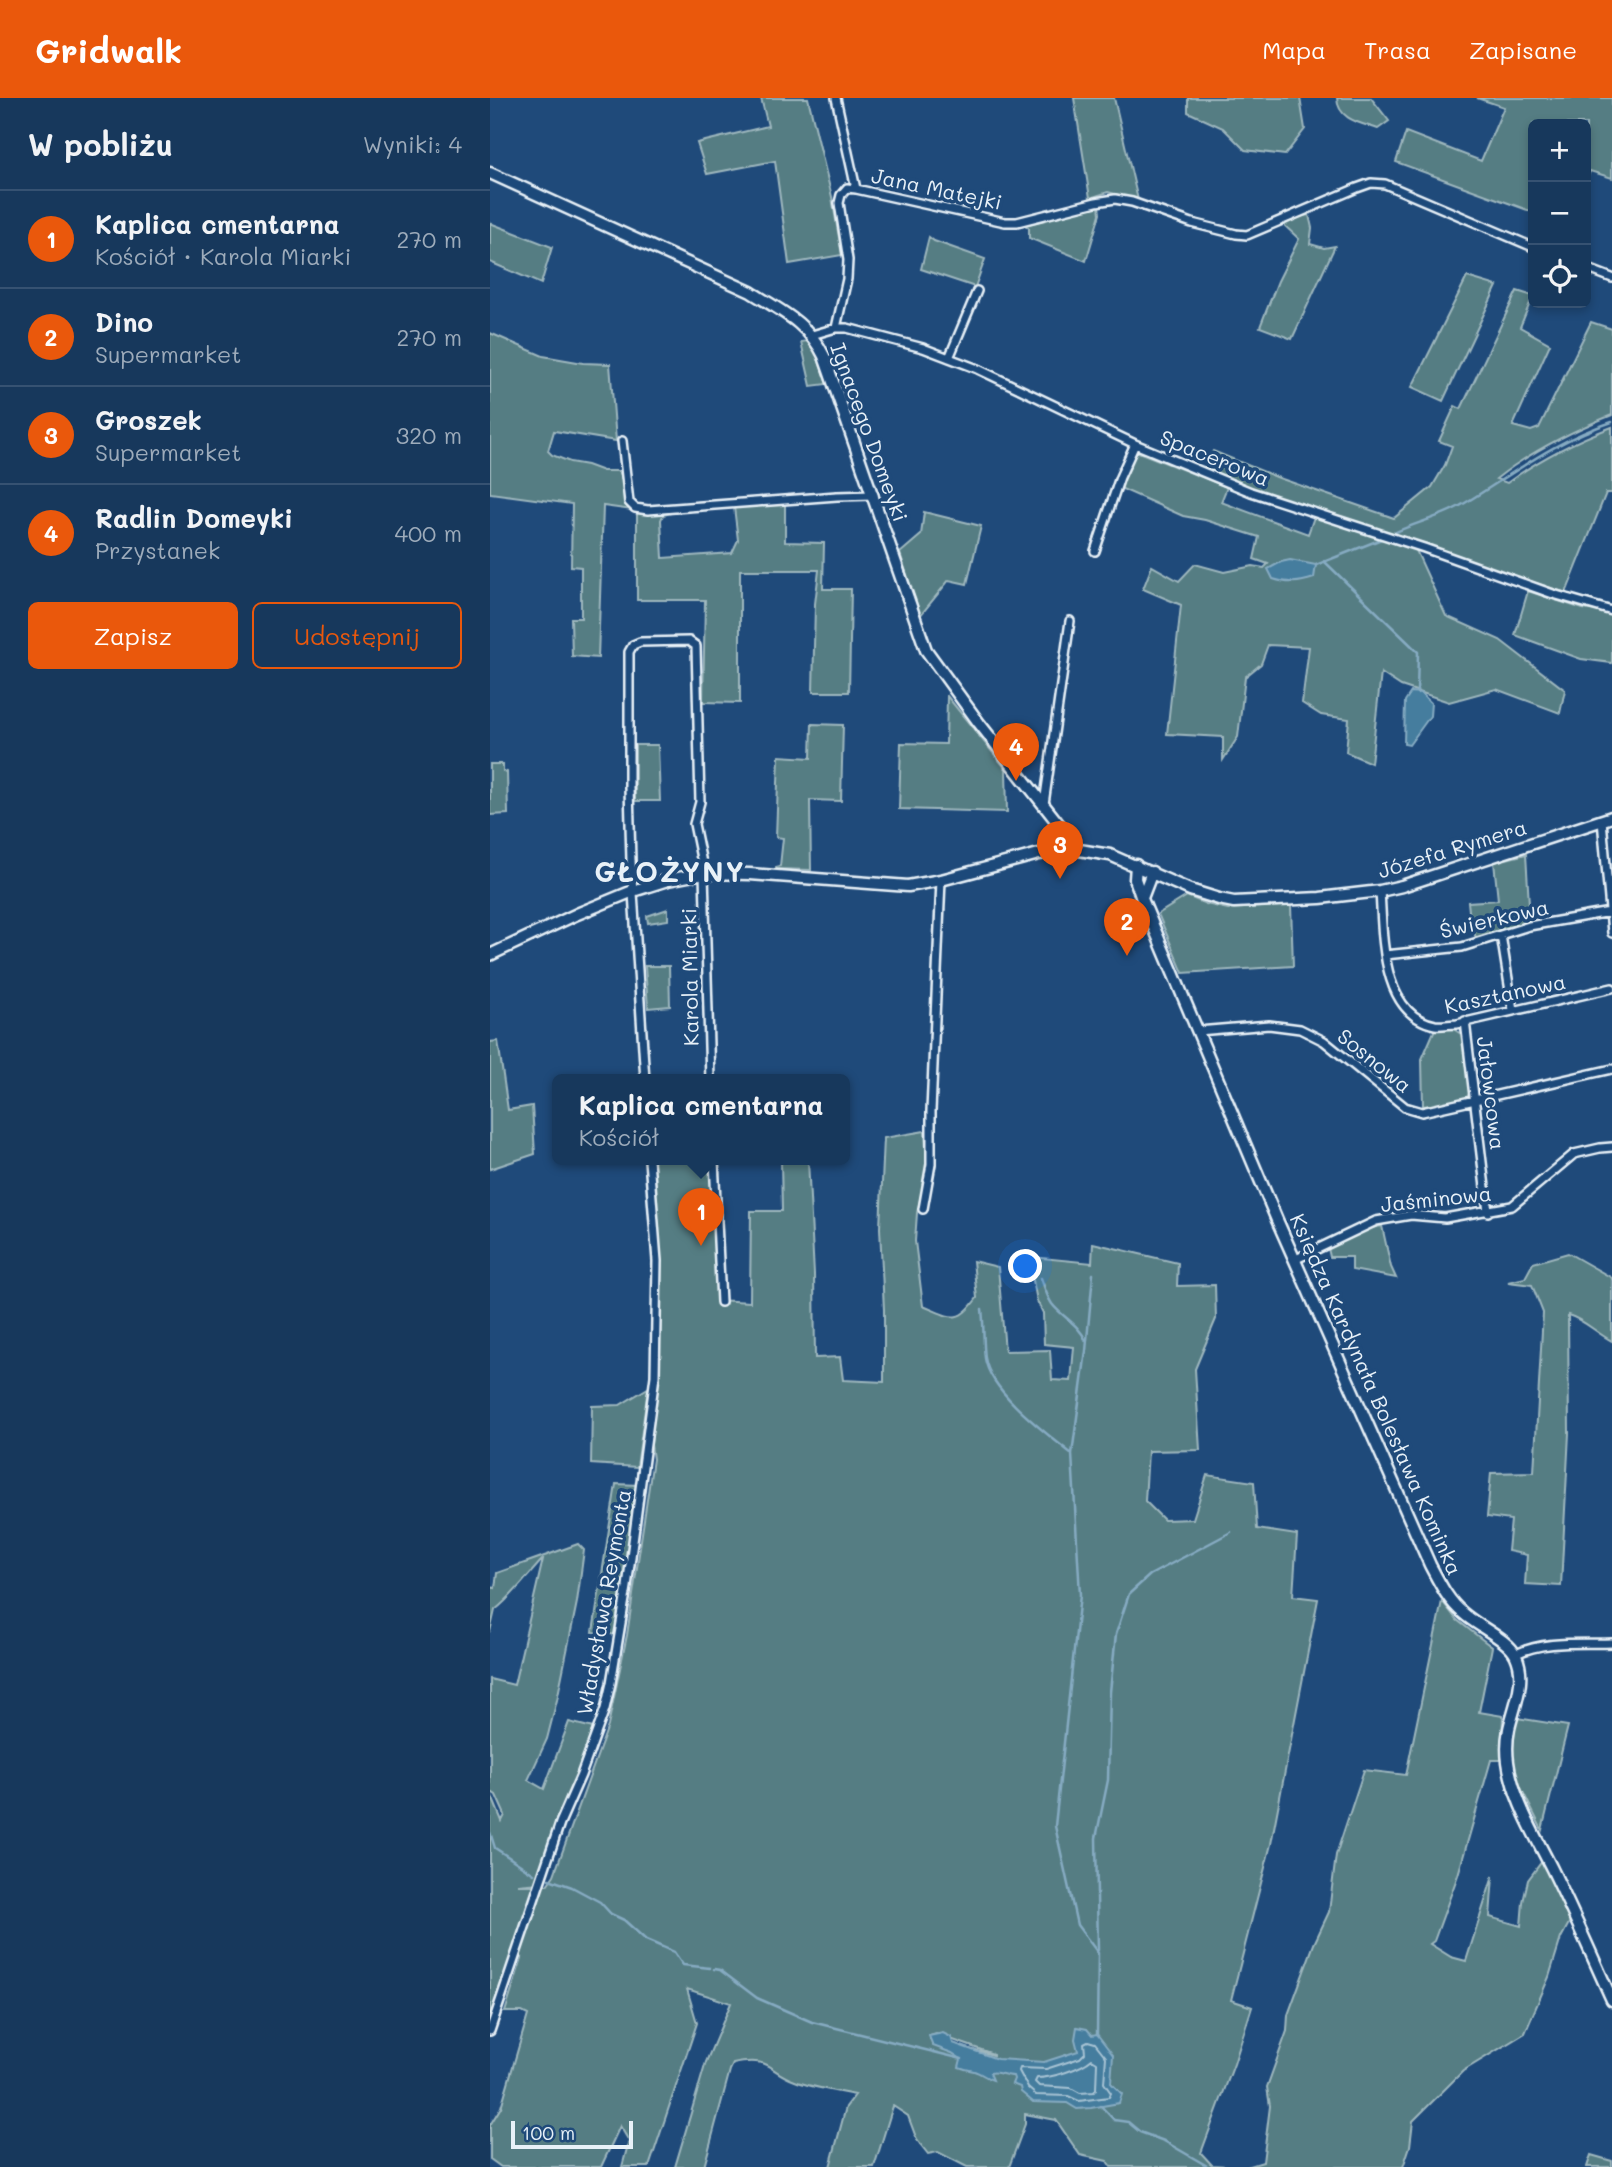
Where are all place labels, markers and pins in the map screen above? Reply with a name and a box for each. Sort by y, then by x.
pin: 4 [993,723,1039,781]
pin: 3 [1037,821,1083,879]
pin: 2 [1104,898,1150,956]
pin: 1 [678,1188,724,1246]

